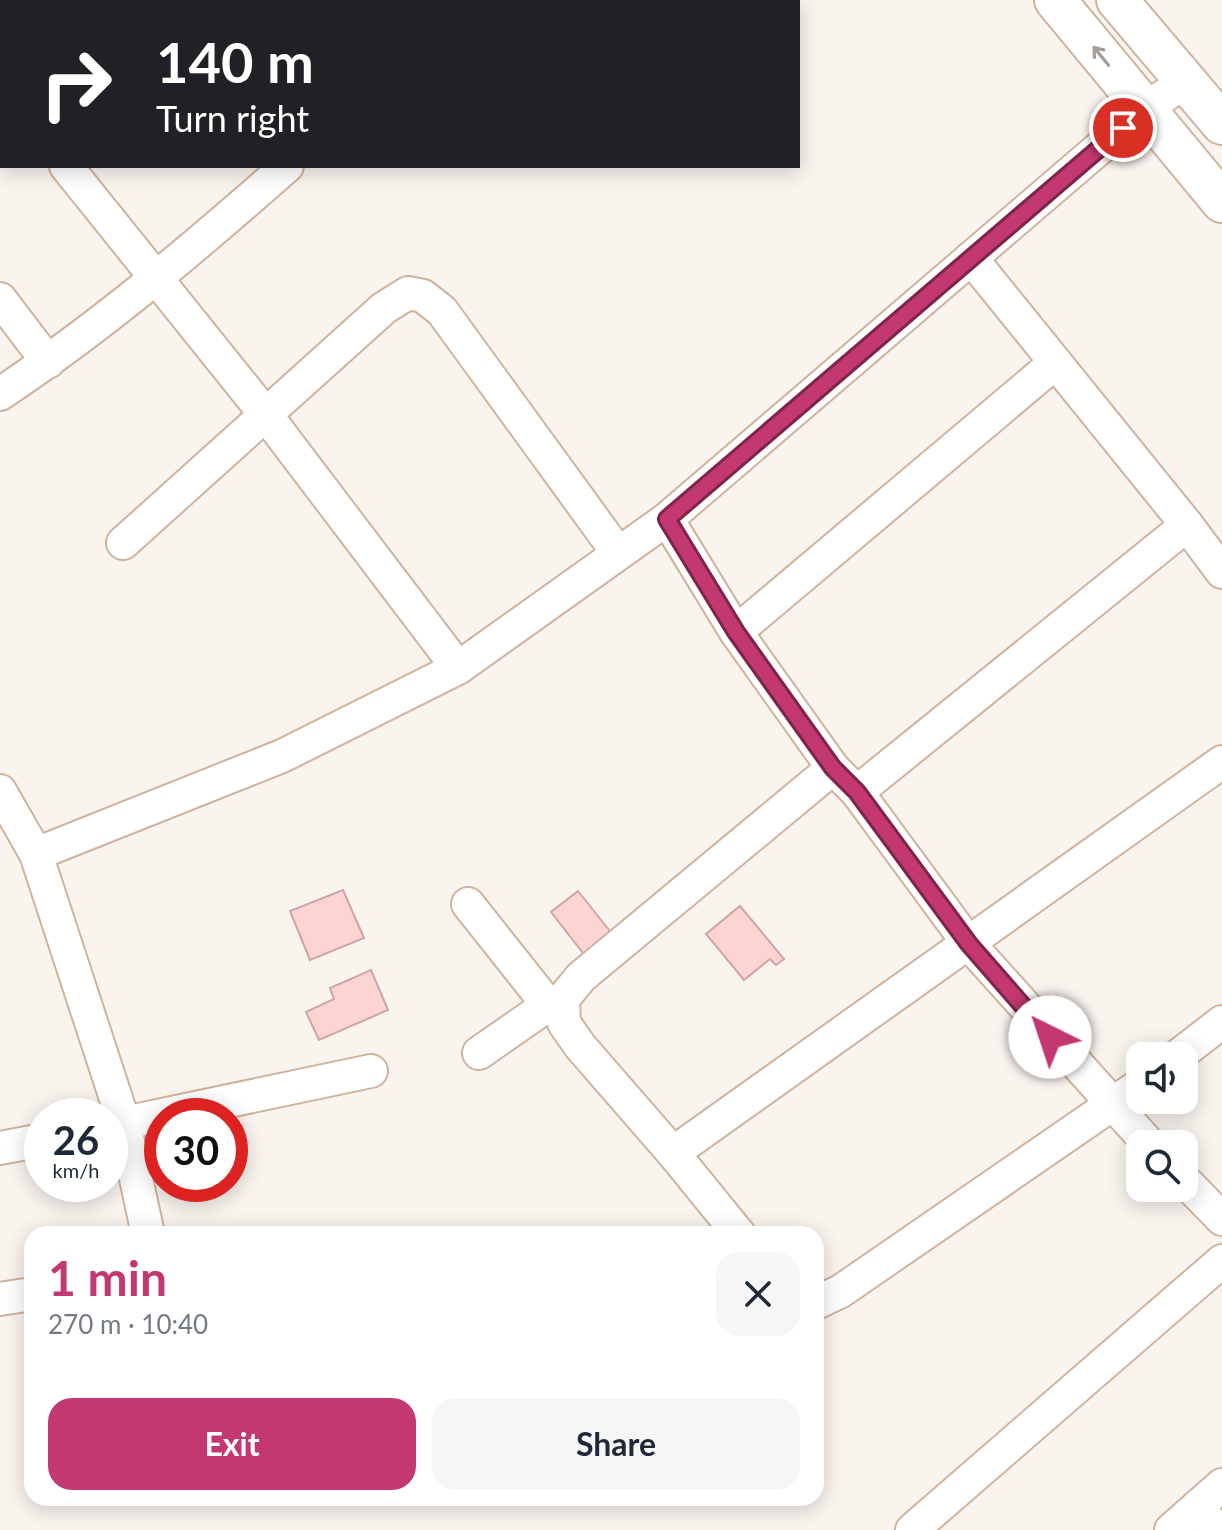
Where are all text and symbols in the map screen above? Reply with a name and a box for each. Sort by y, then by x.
text: 140 m [156,28,314,95]
icon: right [24,32,128,136]
one-way arrow [1092,46,1110,66]
pin [1089,94,1157,162]
text: Turn right [156,96,309,140]
icon: arrive [1101,106,1145,150]
position arrow [1008,995,1092,1079]
map controls [1126,1042,1198,1202]
button: sound [1126,1042,1198,1114]
speed limit sign: 30 [144,1098,248,1202]
text: 26 [53,1116,99,1164]
button: search [1126,1130,1198,1202]
text: km/h [53,1158,99,1182]
text: 1 min [48,1249,167,1306]
button: close [716,1252,800,1336]
text: 270 m · 10:40 [48,1308,208,1340]
button: Exit [48,1398,416,1490]
button: Share [432,1398,800,1490]

